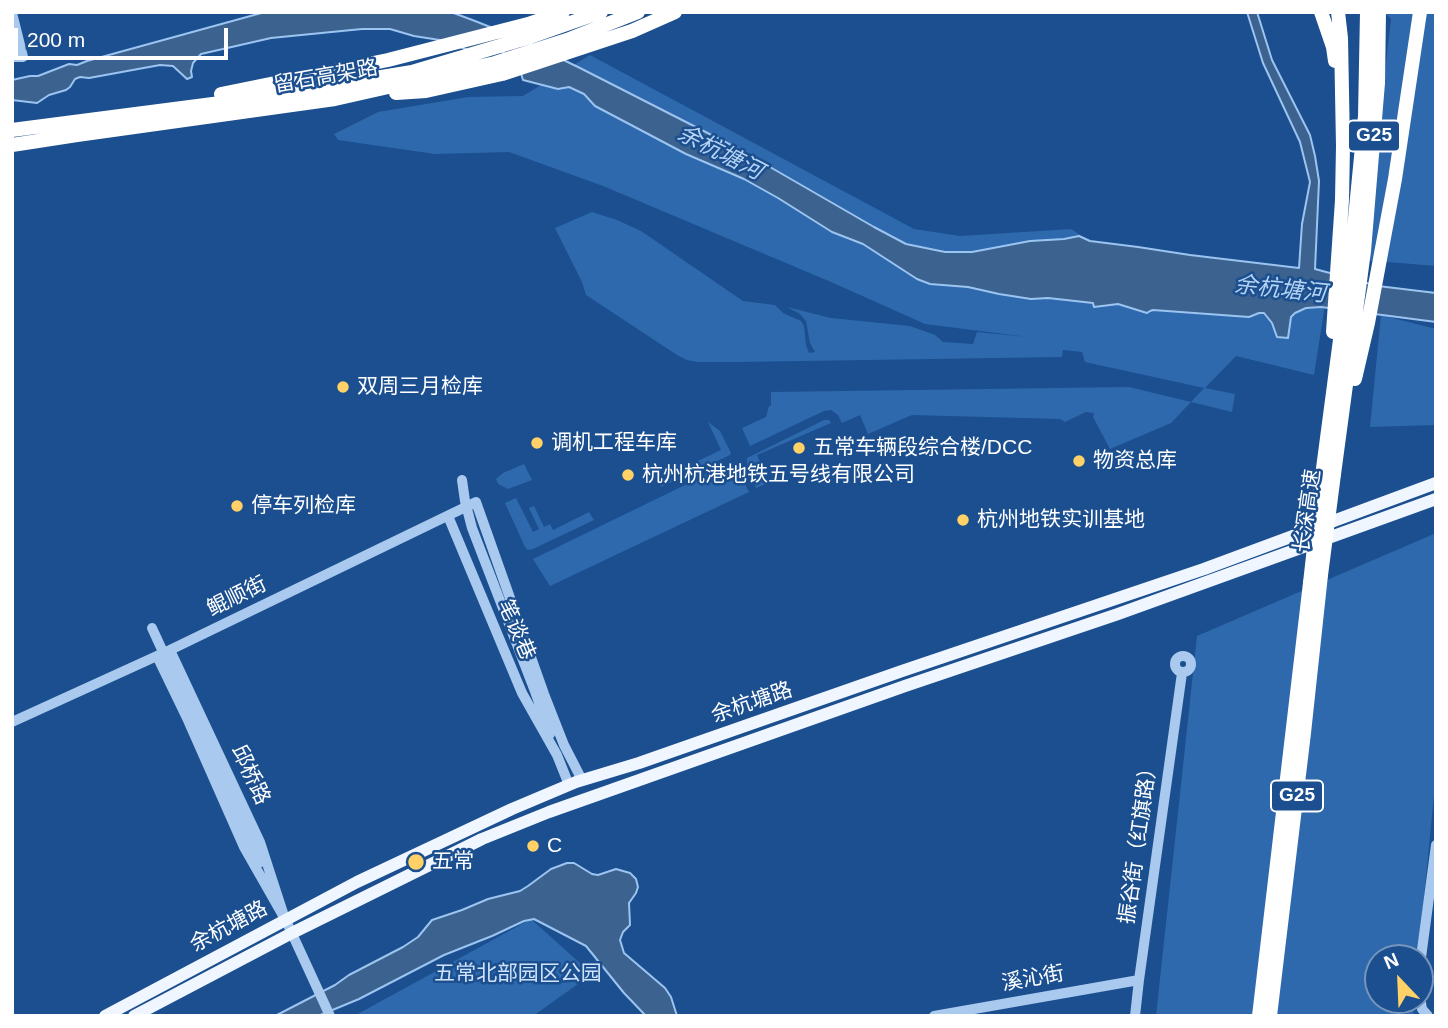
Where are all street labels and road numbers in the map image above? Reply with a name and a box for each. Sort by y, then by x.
street label: 留石高架路 [272,55,380,99]
road number: G25 [1348,120,1400,152]
street label: 长深高速 [1290,468,1326,554]
street label: 鲲顺街 [203,572,271,622]
street label: 笔谈巷 [492,596,540,664]
street label: 余杭塘路 [708,677,796,729]
street label: 邱桥路 [225,741,275,809]
street label: 振谷街（红旗路） [1115,756,1163,926]
road number: G25 [1271,780,1323,811]
street label: 余杭塘路 [186,896,272,958]
street label: 溪沁街 [1000,961,1066,997]

